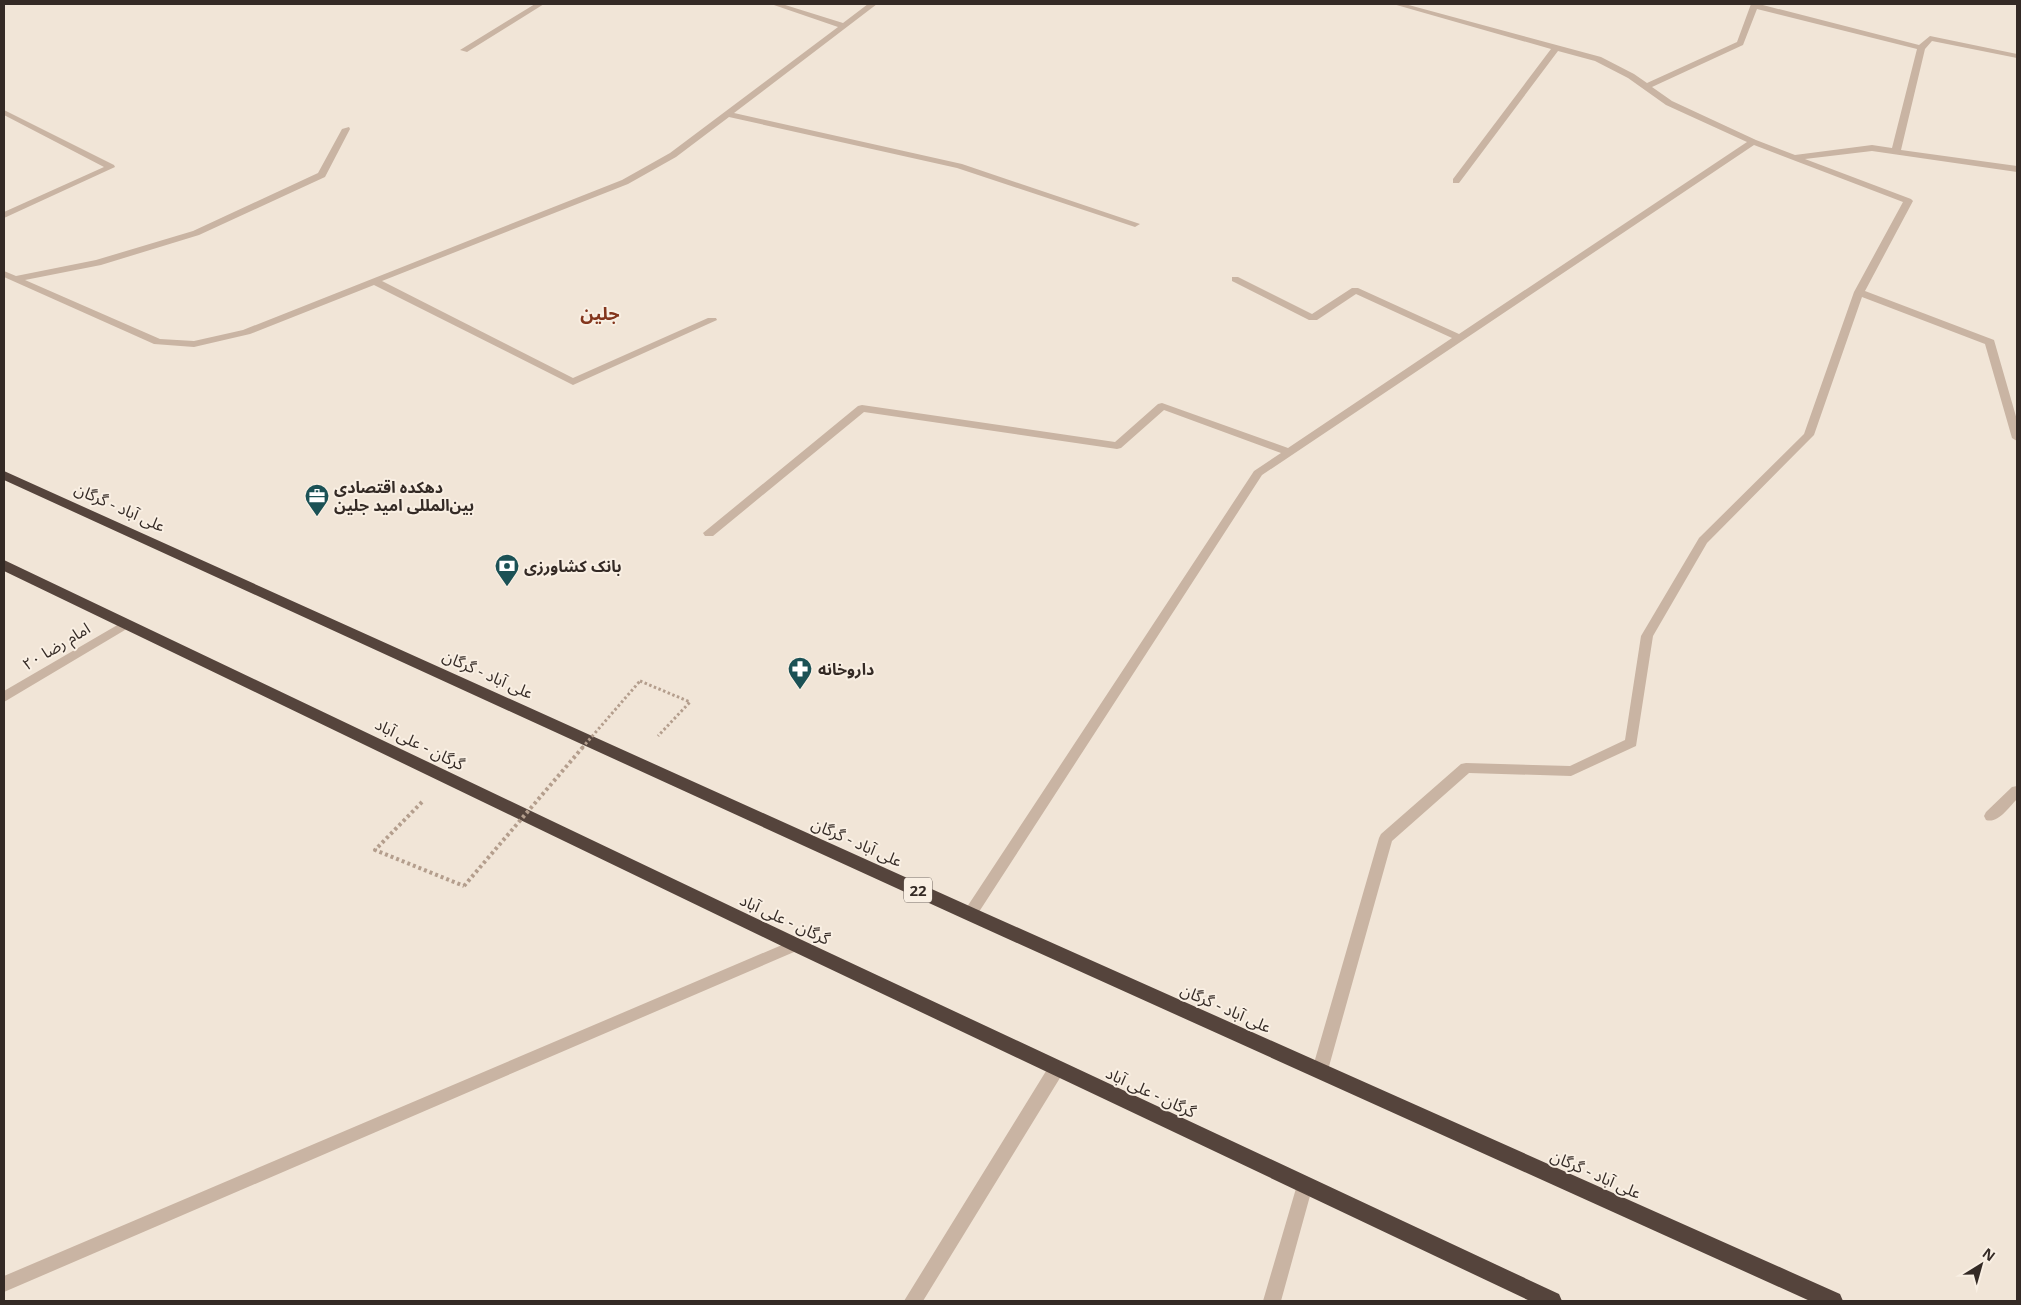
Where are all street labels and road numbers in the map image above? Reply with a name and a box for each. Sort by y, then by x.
street label: علی آباد - گرگان [71,477,169,537]
street label: امام رضا ۲۰ [18,617,95,677]
street label: علی آباد - گرگان [439,644,537,704]
street label: گرگان - علی آباد [372,713,469,775]
street label: علی آباد - گرگان [808,812,906,872]
road number: 22 [904,878,932,902]
street label: گرگان - علی آباد [736,889,834,950]
street label: علی آباد - گرگان [1177,978,1275,1038]
street label: گرگان - علی آباد [1102,1062,1200,1123]
street label: علی آباد - گرگان [1547,1144,1645,1204]

